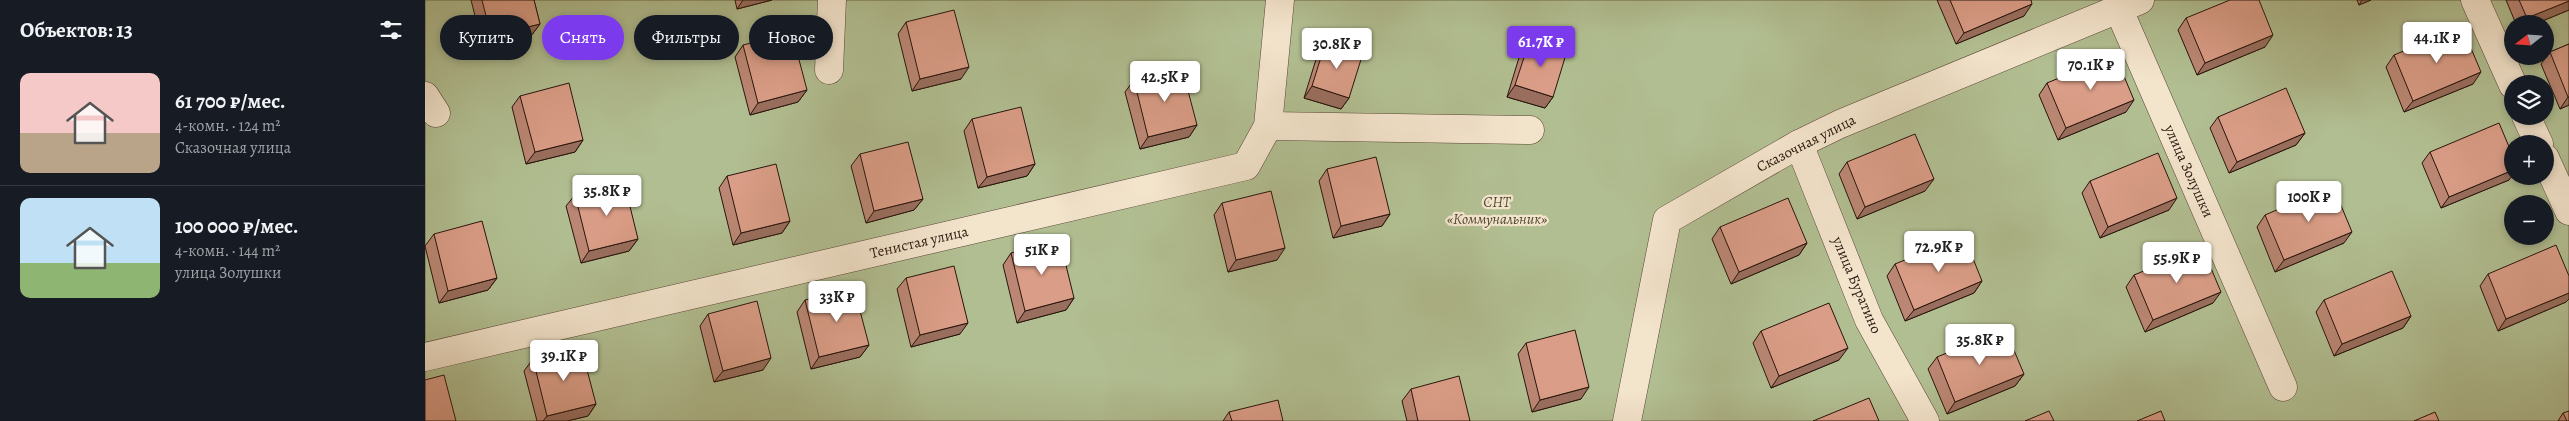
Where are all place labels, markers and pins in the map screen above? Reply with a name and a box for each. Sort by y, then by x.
pin: 44.1K ₽ [2391,22,2483,64]
pin: 61.7K ₽ [1495,26,1587,68]
pin: 30.8K ₽ [1291,28,1383,70]
pin: 70.1K ₽ [2045,48,2137,91]
pin: 42.5K ₽ [1119,61,1211,103]
pin: 35.8K ₽ [561,174,653,217]
pin: 100K ₽ [2268,180,2350,223]
pin: 72.9K ₽ [1893,230,1985,273]
pin: 51K ₽ [1007,234,1077,276]
pin: 55.9K ₽ [2131,242,2223,284]
pin: 33K ₽ [802,280,872,323]
pin: 35.8K ₽ [1934,324,2026,366]
pin: 39.1K ₽ [518,340,610,382]

